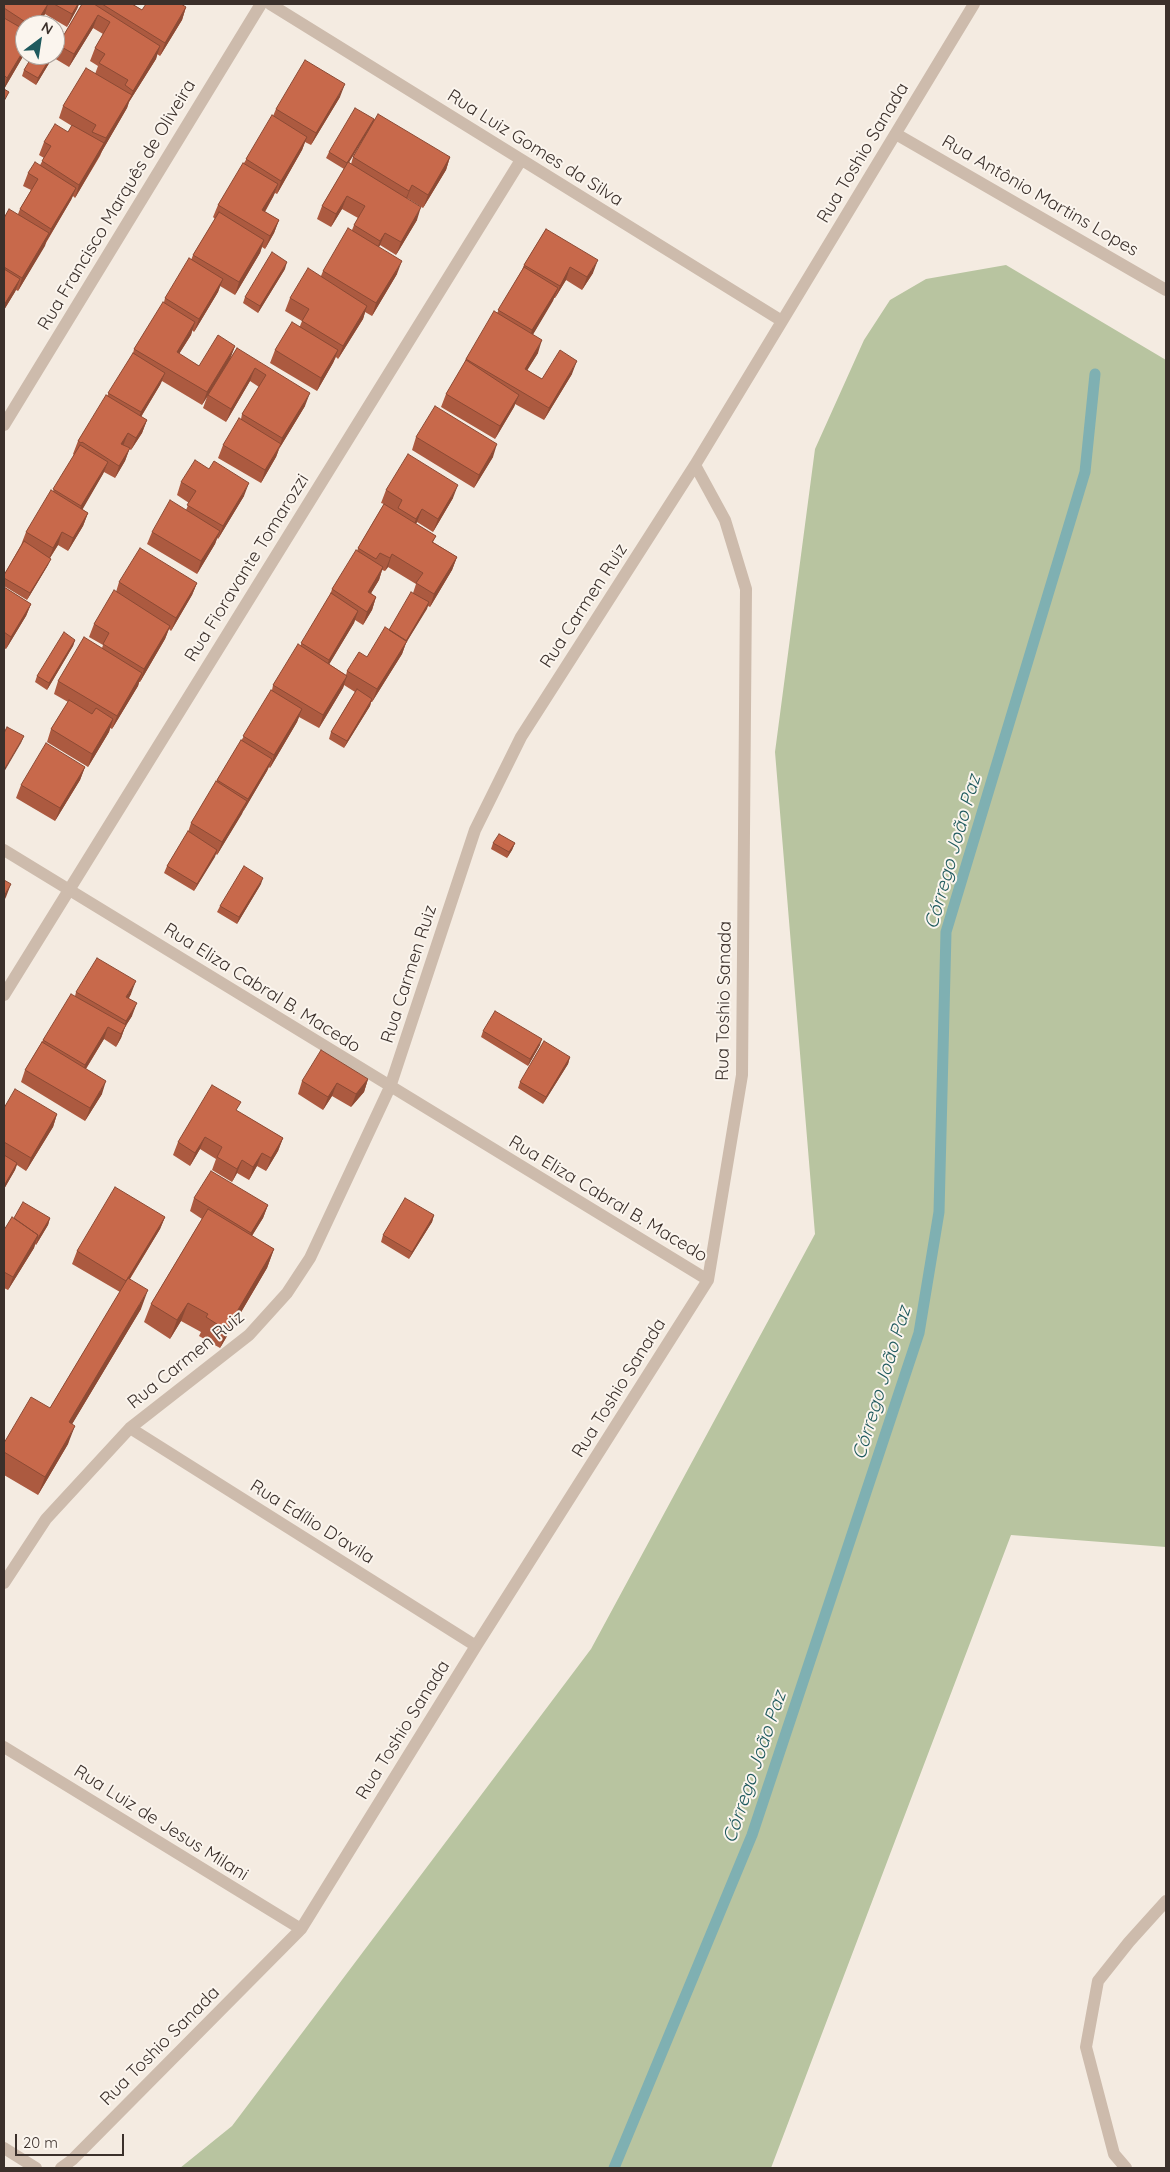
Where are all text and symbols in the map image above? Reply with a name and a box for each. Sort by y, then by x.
north arrow [15,15,65,65]
text: N [38,18,56,38]
street label: Rua Francisco Marquês de Oliveira [33,76,201,334]
street label: Rua Toshio Sanada [813,79,913,227]
street label: Rua Luiz Gomes da Silva [443,85,627,211]
street label: Rua Antônio Martins Lopes [938,131,1142,261]
street label: Rua Fioravante Tomarozzi [180,470,314,666]
street label: Rua Carmen Ruiz [536,540,632,672]
water label: Córrego João Paz [920,772,986,932]
street label: Rua Carmen Ruiz [376,902,442,1046]
street label: Rua Eliza Cabral B. Macedo [160,918,364,1058]
street label: Rua Toshio Sanada [712,921,736,1081]
street label: Rua Eliza Cabral B. Macedo [505,1131,711,1267]
water label: Córrego João Paz [848,1304,916,1462]
street label: Rua Carmen Ruiz [123,1306,249,1414]
street label: Rua Toshio Sanada [567,1314,671,1462]
street label: Rua Edílio D'avila [246,1475,378,1569]
street label: Rua Toshio Sanada [351,1656,455,1804]
water label: Córrego João Paz [718,1688,792,1846]
street label: Rua Luiz de Jesus Milani [70,1760,252,1886]
street label: Rua Toshio Sanada [96,1982,224,2110]
scale bar [18,2124,126,2156]
text: 20 m [23,2133,58,2152]

